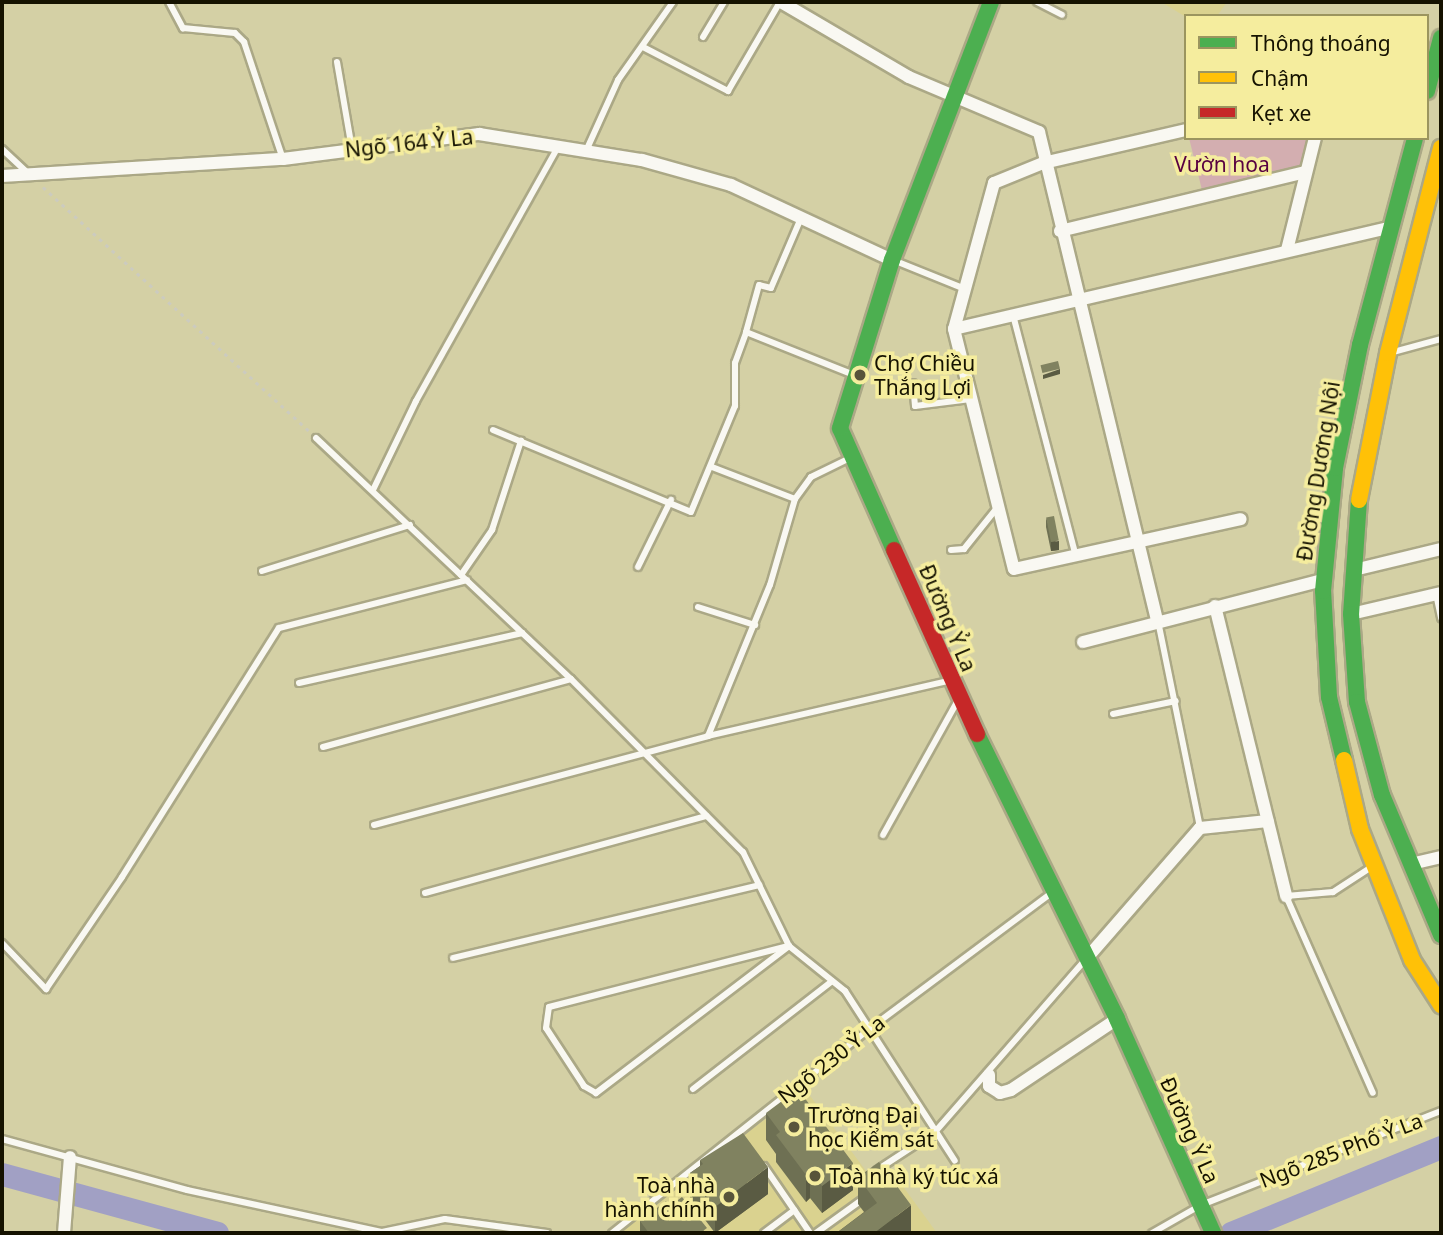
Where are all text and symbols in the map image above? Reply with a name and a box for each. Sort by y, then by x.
legend [1184,14,1429,140]
text: Thông thoáng [1251,29,1391,57]
text: Chậm [1251,64,1309,92]
text: Kẹt xe [1251,99,1311,127]
street label: Ngõ 164 Ỷ La [344,124,474,162]
park label: Vườn hoa [1174,151,1270,177]
place label: Chợ Chiều Thắng Lợi [874,350,975,400]
marker: Chợ Chiều Thắng Lợi [852,367,868,383]
street label: Đường Dương Nội [1291,379,1345,563]
street label: Đường Ỷ La [914,561,982,675]
street label: Ngõ 230 Ỷ La [773,1009,889,1109]
street label: Đường Ỷ La [1155,1073,1225,1187]
place label: Trường Đại học Kiểm sát [808,1102,934,1152]
street label: Ngõ 285 Phố Ỷ La [1256,1107,1426,1193]
marker: Trường Đại học Kiểm sát [786,1119,802,1135]
place label: Toà nhà ký túc xá [829,1163,999,1189]
marker: Toà nhà ký túc xá [807,1168,823,1184]
place label: Toà nhà hành chính [604,1172,715,1222]
marker: Toà nhà hành chính [721,1189,737,1205]

